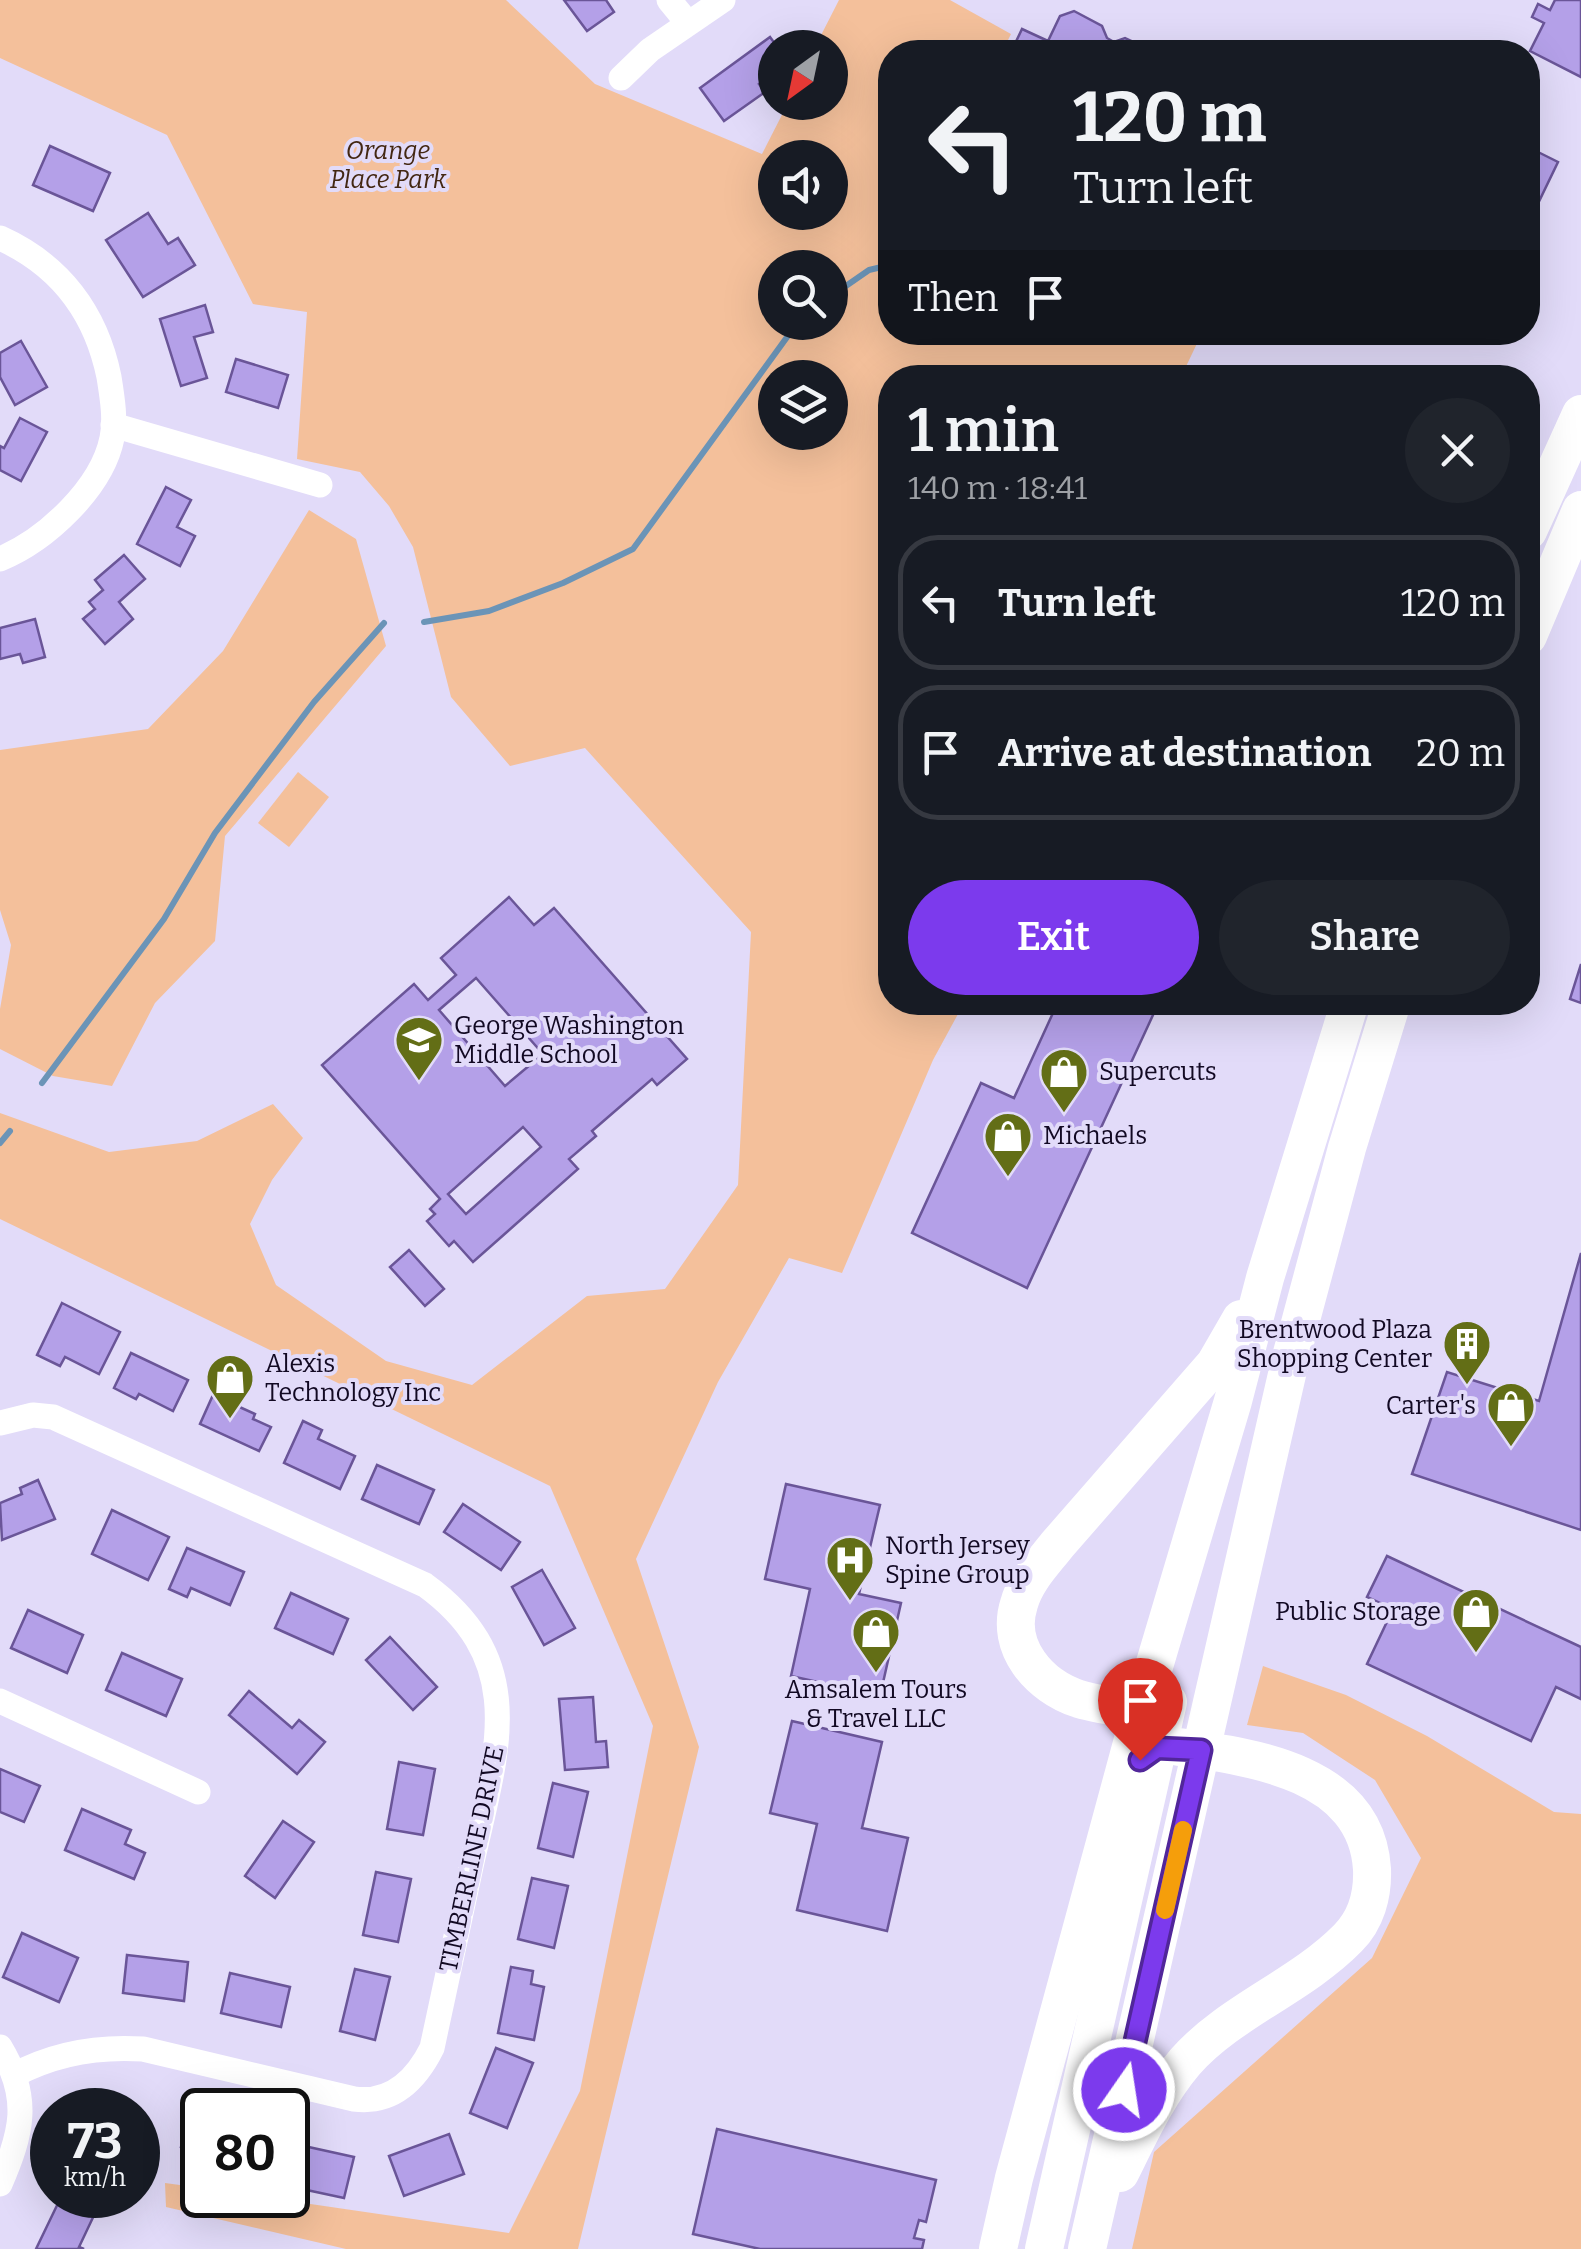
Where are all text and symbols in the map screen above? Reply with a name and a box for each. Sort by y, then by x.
north arrow [758,30,848,120]
map controls [758,30,848,450]
text: 120 m [1073,76,1266,160]
icon: left [908,80,1038,210]
park label: Orange Place Park [330,136,447,195]
button: sound [758,140,848,230]
text: Turn left [1073,161,1253,215]
button: search [758,250,848,340]
icon: arrive [1018,270,1073,325]
text: Then [908,275,998,321]
button: layers [758,360,848,450]
text: 1 min [908,395,1059,467]
button: close [1405,398,1510,503]
text: 140 m · 18:41 [908,469,1087,507]
icon: left [913,575,968,630]
text: Turn left [998,580,1156,626]
text: 120 m [1401,580,1505,626]
icon: arrive [913,725,968,780]
text: Arrive at destination [998,730,1371,776]
text: 20 m [1416,730,1505,776]
button: Exit [908,880,1199,995]
button: Share [1219,880,1510,995]
place label: George Washington Middle School [454,1011,684,1070]
school or university icon: George Washington Middle School [393,1014,445,1082]
shop icon: Supercuts [1038,1046,1090,1114]
place label: Supercuts [1099,1057,1217,1087]
shop icon: Michaels [982,1110,1034,1178]
place label: Michaels [1043,1121,1147,1151]
place label: Brentwood Plaza Shopping Center [1237,1315,1432,1374]
building icon: Brentwood Plaza Shopping Center [1441,1318,1493,1386]
place label: Alexis Technology Inc [265,1349,441,1408]
shop icon: Alexis Technology Inc [204,1352,256,1420]
shop icon: Carter's [1485,1380,1537,1448]
place label: Carter's [1386,1391,1476,1421]
place label: North Jersey Spine Group [885,1531,1031,1590]
hospital icon: North Jersey Spine Group [824,1534,876,1602]
shop icon: Public Storage [1450,1586,1502,1654]
place label: Public Storage [1275,1597,1441,1627]
shop icon: Amsalem Tours & Travel LLC [850,1606,902,1674]
pin [1098,1658,1183,1761]
icon: arrive [1113,1673,1168,1728]
place label: Amsalem Tours & Travel LLC [785,1675,967,1734]
street label: TIMBERLINE DRIVE [433,1743,511,1975]
position arrow [1072,2038,1176,2142]
speed limit sign: 80 [180,2088,310,2218]
text: 73 [68,2111,122,2171]
text: km/h [64,2163,126,2193]

